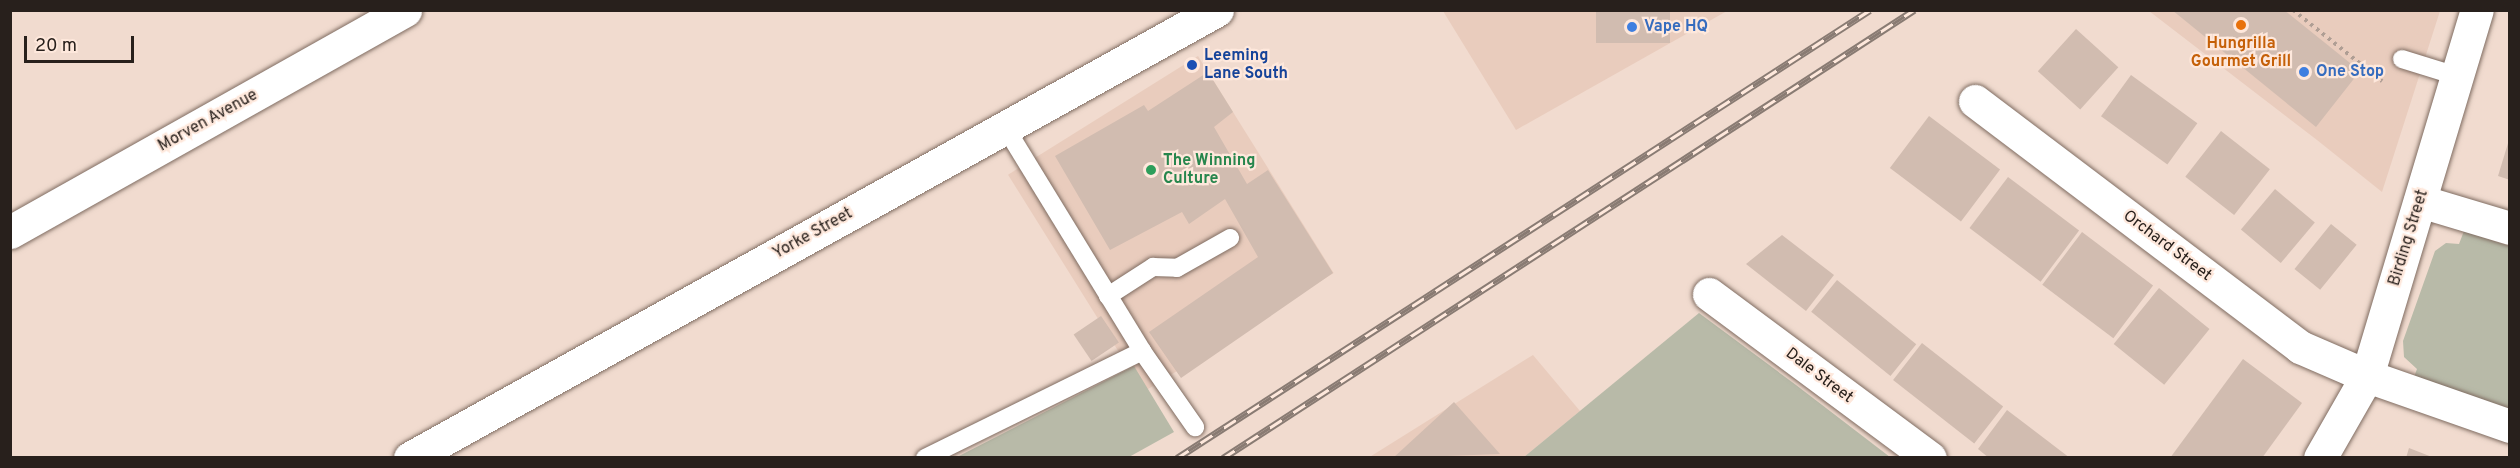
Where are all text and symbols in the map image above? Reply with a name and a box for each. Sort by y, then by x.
place label: Vape HQ [1644,17,1708,37]
marker: Hungrilla Gourmet Grill [2234,18,2248,32]
marker: Vape HQ [1625,20,1639,34]
scale bar [27,24,136,62]
place label: Hungrilla Gourmet Grill [2191,34,2291,72]
text: 20 m [35,35,77,58]
place label: Leeming Lane South [1204,46,1288,84]
marker: Leeming Lane South [1185,58,1199,72]
place label: One Stop [2316,62,2384,82]
marker: One Stop [2297,65,2311,79]
street label: Morven Avenue [155,86,261,156]
place label: The Winning Culture [1163,151,1256,189]
marker: The Winning Culture [1144,163,1158,177]
street label: Birding Street [2385,188,2433,288]
street label: Yorke Street [770,204,856,264]
street label: Orchard Street [2119,206,2215,286]
street label: Dale Street [1781,344,1857,408]

